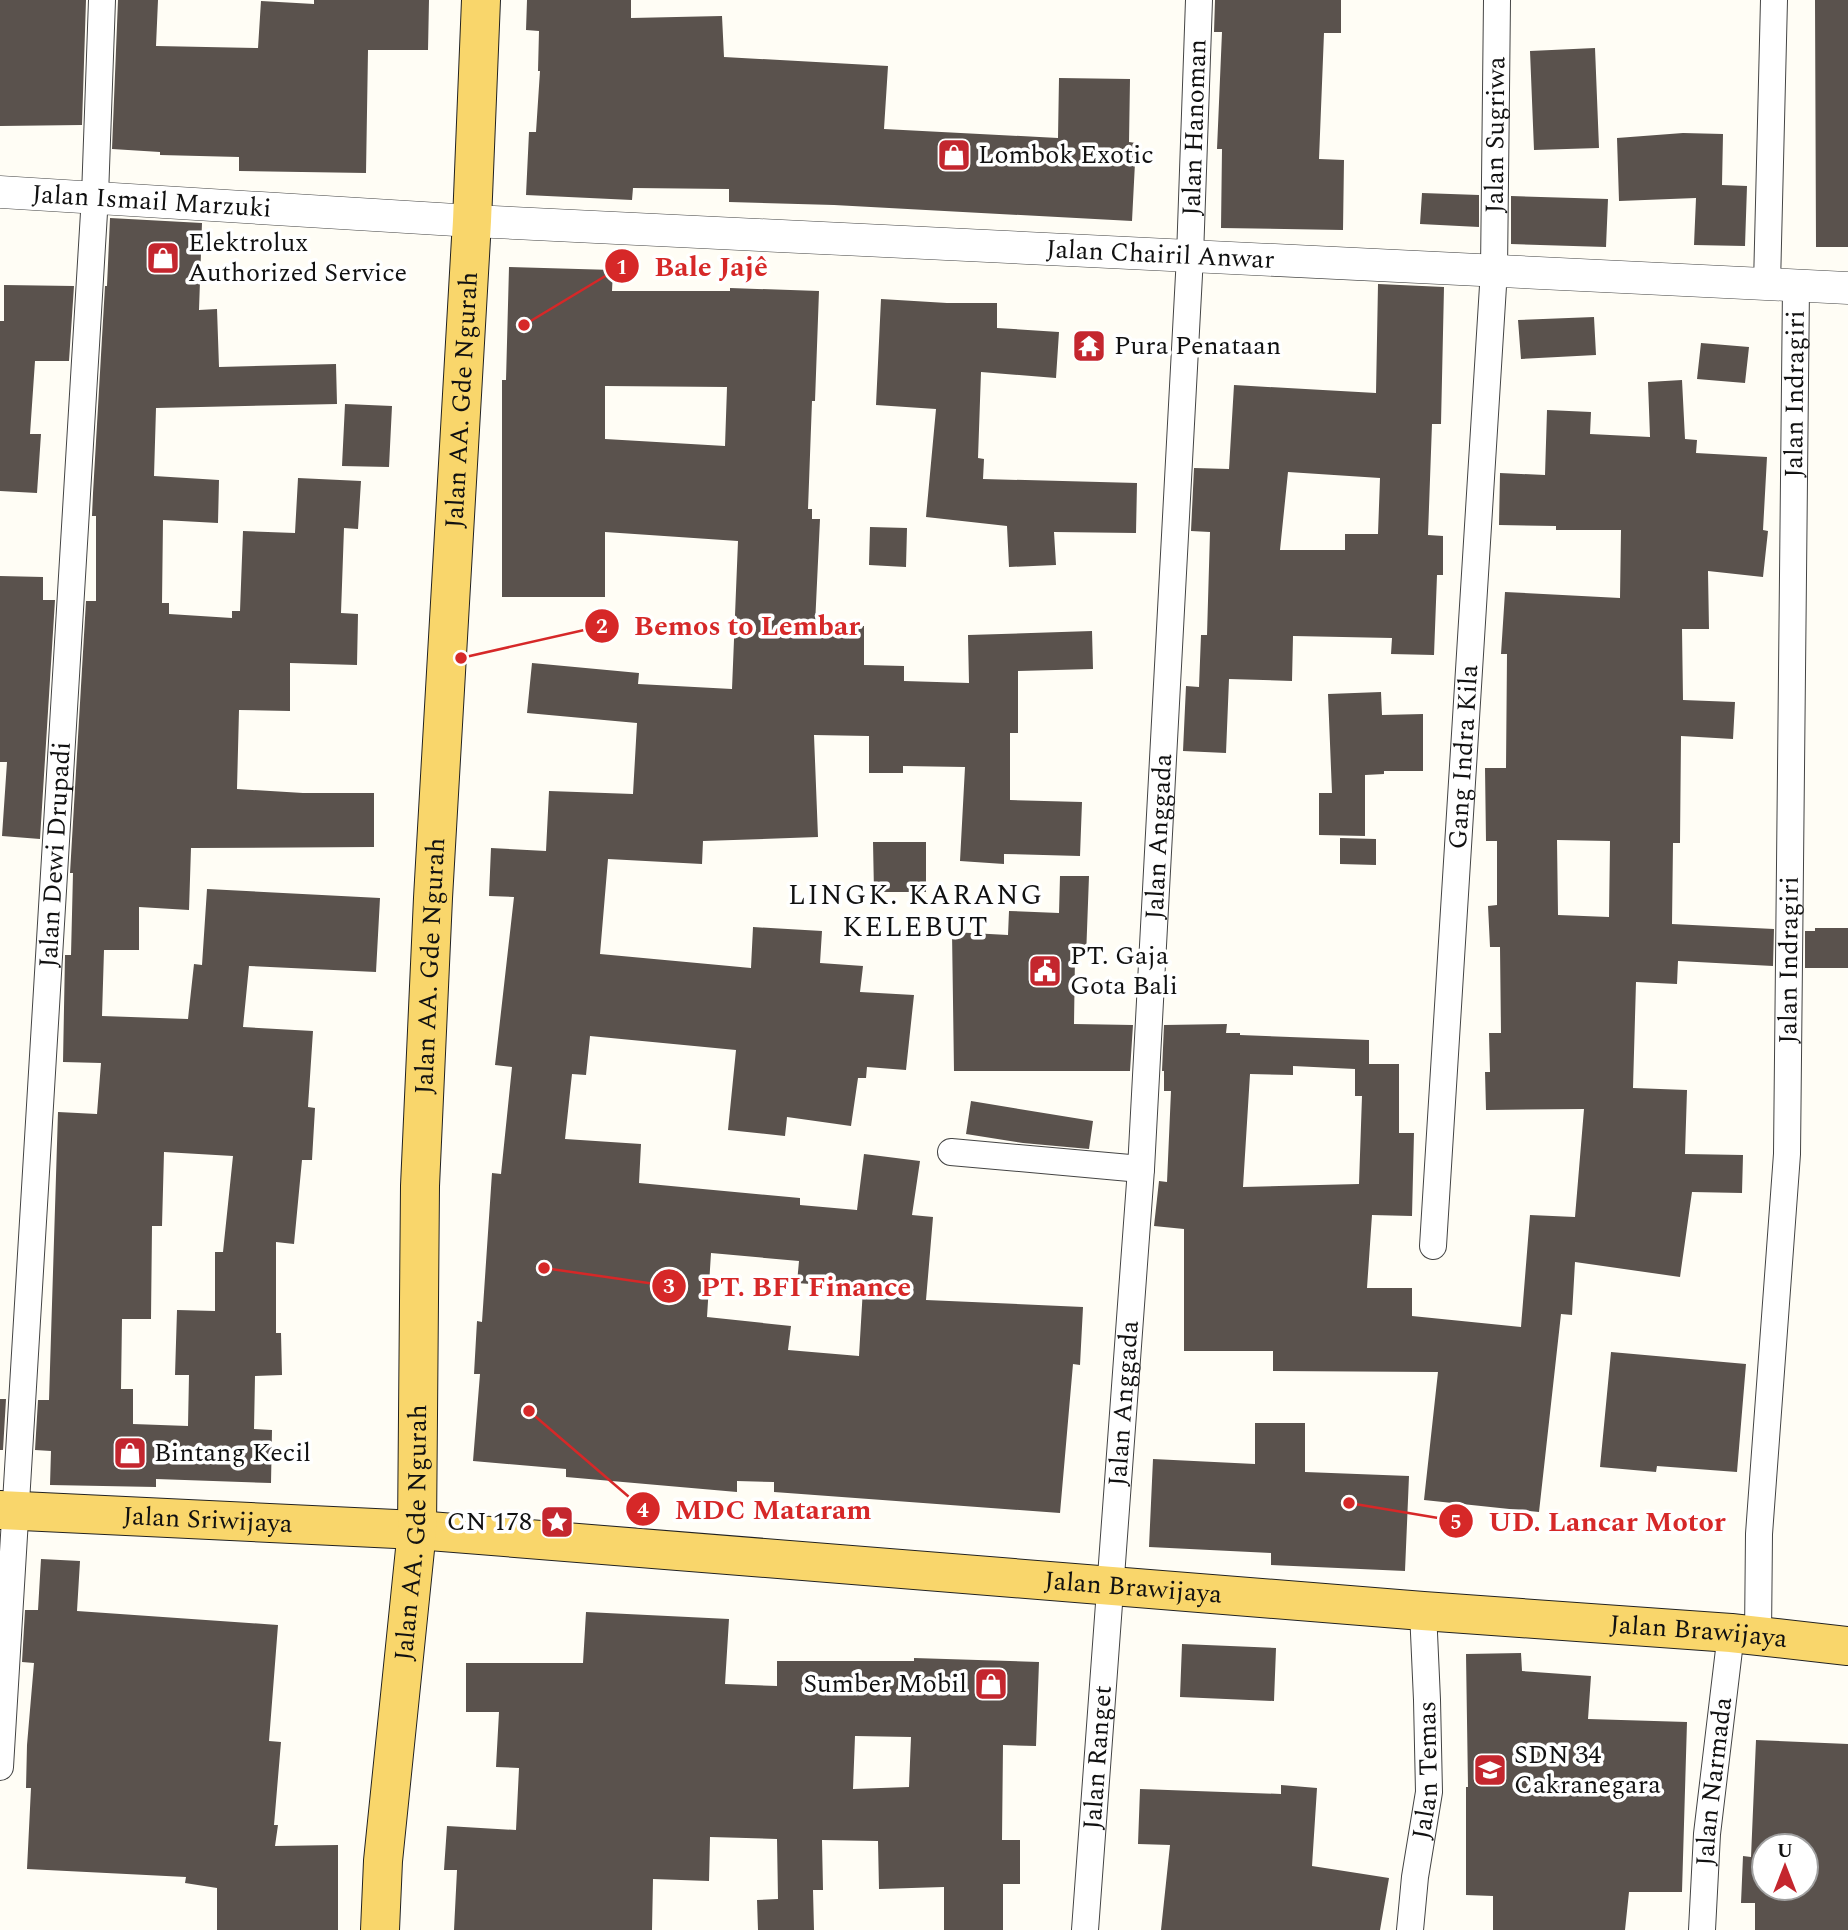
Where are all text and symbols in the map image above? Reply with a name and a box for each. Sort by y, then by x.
street label: Jalan Hanoman [1171,38,1218,217]
street label: Jalan Sugriwa [1475,56,1516,214]
place label: Lombok Exotic [978,135,1154,175]
shop icon: Lombok Exotic [935,136,973,174]
street label: Jalan Ismail Marzuki [31,174,273,229]
place label: Elektrolux Authorized Service [188,223,407,293]
street label: Jalan Chairil Anwar [1045,229,1275,280]
shop icon: Elektrolux Authorized Service [144,239,182,277]
callout: Bale Jajê [605,242,781,291]
text: Bale Jajê [654,246,768,289]
text: 1 [616,252,628,284]
street label: Jalan AA. Gde Ngurah [434,271,489,529]
street label: Jalan Indragiri [1774,310,1816,478]
place label: Pura Penataan [1114,326,1281,366]
temple icon: Pura Penataan [1070,327,1108,365]
callout: Bemos to Lembar [584,601,874,650]
text: Bemos to Lembar [634,605,860,648]
text: 2 [596,611,608,643]
street label: Gang Indra Kila [1438,663,1489,851]
street label: Jalan Dewi Drupadi [28,741,82,969]
street label: Jalan Anggada [1134,752,1183,921]
street label: Jalan AA. Gde Ngurah [404,837,456,1095]
district label: LINGK. KARANG KELEBUT [788,874,1044,949]
street label: Jalan Indragiri [1768,876,1810,1044]
place label: PT. Gaja Gota Bali [1070,936,1178,1006]
public building icon: PT. Gaja Gota Bali [1026,952,1064,990]
callout: PT. BFI Finance [651,1262,925,1311]
text: PT. BFI Finance [701,1266,911,1309]
text: 3 [663,1271,675,1303]
street label: Jalan Anggada [1098,1319,1150,1488]
street label: Jalan AA. Gde Ngurah [384,1404,438,1663]
place label: Bintang Kecil [154,1433,311,1473]
shop icon: Bintang Kecil [111,1434,149,1472]
callout: MDC Mataram [626,1485,886,1534]
text: MDC Mataram [674,1489,872,1532]
text: 4 [637,1495,649,1527]
street label: Jalan Sriwijaya [122,1496,294,1544]
callout: UD. Lancar Motor [1439,1497,1739,1546]
text: UD. Lancar Motor [1488,1501,1726,1544]
place label: CN 178 [447,1502,532,1542]
place icon: CN 178 [538,1503,576,1541]
text: 5 [1450,1507,1462,1539]
street label: Jalan Brawijaya [1043,1561,1224,1615]
street label: Jalan Brawijaya [1608,1604,1790,1659]
place label: Sumber Mobil [803,1664,967,1704]
shop icon: Sumber Mobil [972,1665,1010,1703]
street label: Jalan Ranget [1072,1684,1123,1831]
street label: Jalan Narmada [1685,1695,1743,1867]
street label: Jalan Temas [1401,1700,1449,1842]
place label: SDN 34 Cakranegara [1514,1735,1661,1805]
school or university icon: SDN 34 Cakranegara [1471,1751,1509,1789]
north arrow [1750,1832,1820,1902]
text: U [1777,1837,1793,1866]

